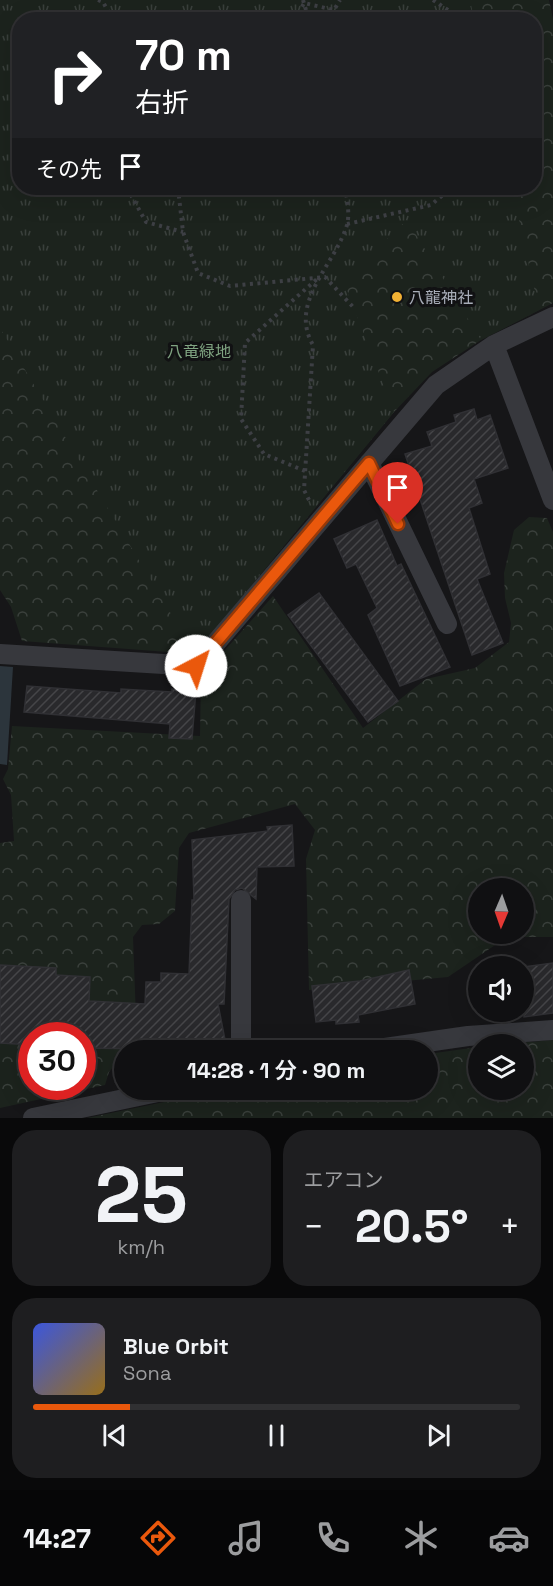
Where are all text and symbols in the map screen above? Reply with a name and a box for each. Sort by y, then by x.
text: 70 m [135,29,232,82]
icon: right [36,36,114,114]
text: 右折 [135,85,189,120]
icon: arrive [114,150,147,183]
text: その先 [36,155,102,183]
place label: 八龍神社 [409,287,473,308]
marker: 八龍神社 [390,290,404,304]
park label: 八竜緑地 [167,341,231,362]
pin [372,462,423,524]
icon: arrive [381,471,414,504]
position arrow [164,634,228,698]
north arrow [468,878,534,944]
map controls [468,878,534,1100]
button: sound [468,956,534,1022]
speed limit sign: 30 [18,1022,96,1100]
button: layers [468,1034,534,1100]
text: 14:28 · 1 分 · 90 m [187,1056,365,1084]
text: 25 [95,1145,188,1245]
text: エアコン [304,1167,384,1193]
text: 20.5° [355,1198,469,1255]
text: − [304,1206,324,1248]
text: + [500,1206,520,1248]
text: km/h [117,1234,165,1260]
text: Blue Orbit [123,1332,229,1360]
text: Sona [123,1360,171,1386]
icon: previous [98,1419,131,1452]
icon: pause [260,1419,293,1452]
icon: next [422,1419,455,1452]
icon: directions [137,1517,179,1559]
icon: music [225,1517,267,1559]
icon: phone [312,1517,354,1559]
icon: climate [400,1517,442,1559]
icon: car [488,1517,530,1559]
text: 14:27 [23,1521,91,1556]

